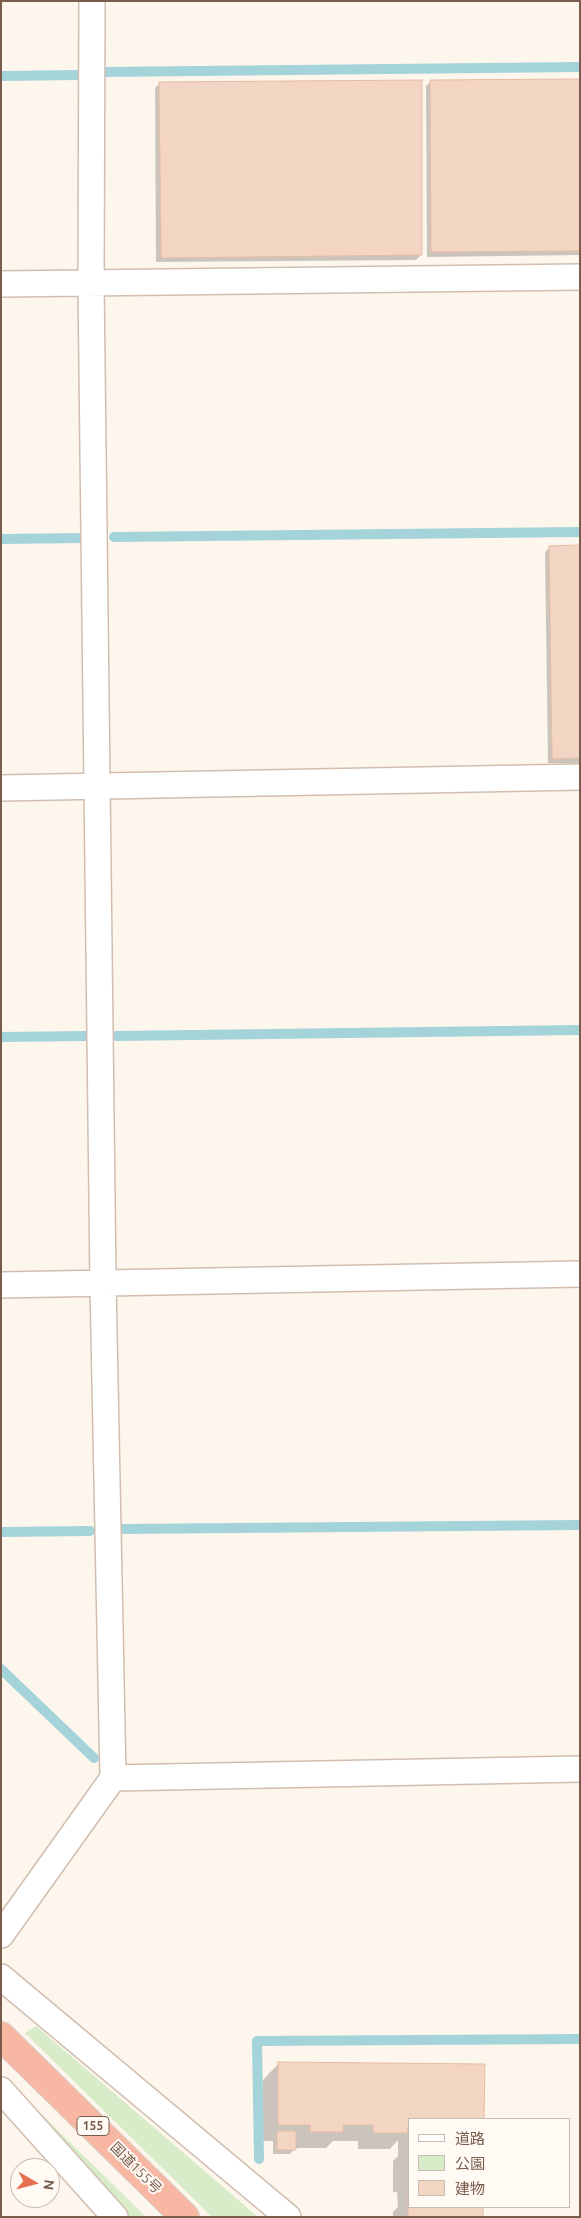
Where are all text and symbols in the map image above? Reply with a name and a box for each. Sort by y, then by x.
road number: 155 [77,2116,109,2136]
legend [408,2118,571,2208]
text: 道路 [455,2130,485,2147]
street label: 国道155号 [107,2139,165,2197]
text: 公園 [455,2155,485,2172]
north arrow [10,2158,60,2208]
text: N [40,2179,58,2191]
text: 建物 [455,2180,485,2197]

